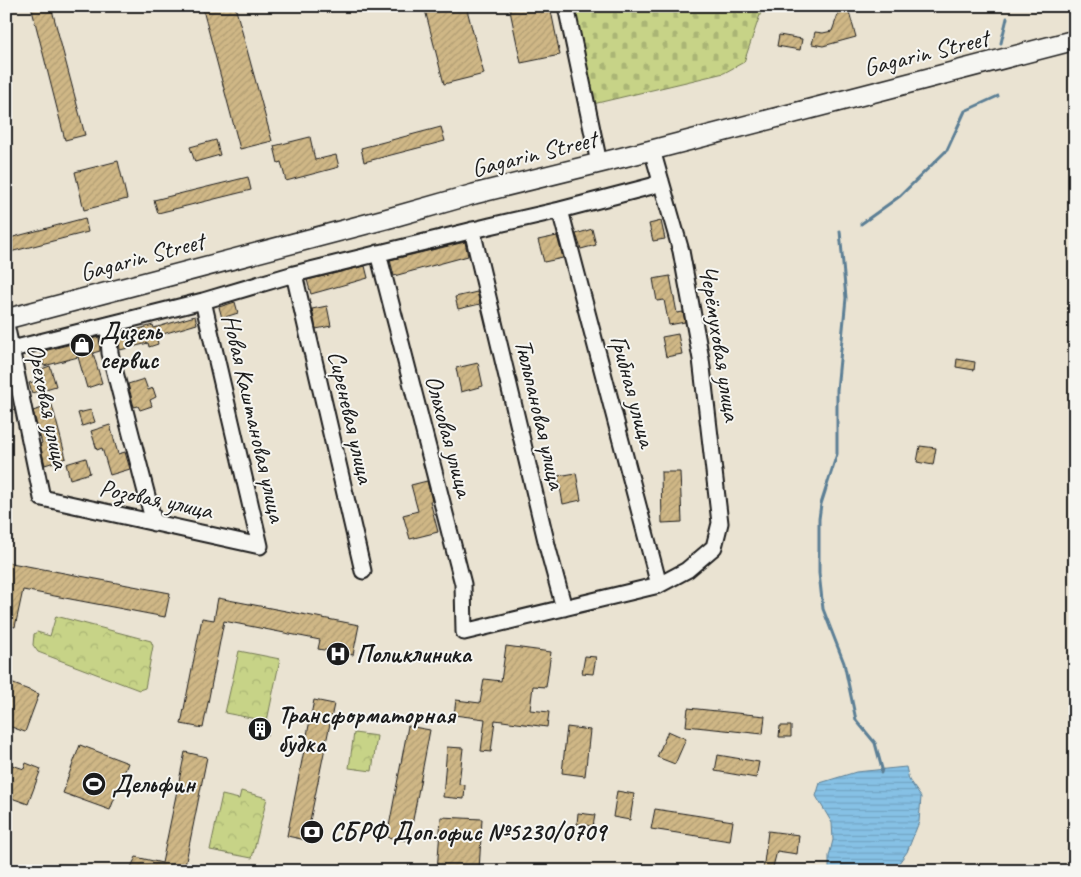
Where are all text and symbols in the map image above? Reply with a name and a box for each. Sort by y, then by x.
street label: Gagarin Street [860,21,995,84]
street label: Gagarin Street [468,122,603,185]
street label: Gagarin Street [76,224,211,289]
street label: Черёмуховая улица [692,263,748,425]
street label: Новая Каштановая улица [215,311,294,527]
place label: Дизель сервис [100,315,163,376]
street label: Грибная улица [603,331,664,453]
shop icon: Дизель сервис [69,332,95,358]
street label: Тюльпановая улица [507,336,573,494]
street label: Ореховая улица [19,340,77,474]
street label: Сиреневая улица [320,348,382,488]
street label: Ольховая улица [417,372,481,503]
street label: Розовая улица [96,471,217,528]
place label: Поликлиника [356,638,473,670]
hospital icon: Поликлиника [325,641,351,667]
place label: Трансформаторная будка [278,699,457,760]
building icon: Трансформаторная будка [247,716,273,742]
place label: Дельфин [112,768,197,800]
sports icon: Дельфин [81,771,107,797]
place label: СБРФ Доп.офис №5230/0709 [330,816,609,848]
bank icon: СБРФ Доп.офис №5230/0709 [299,819,325,845]

